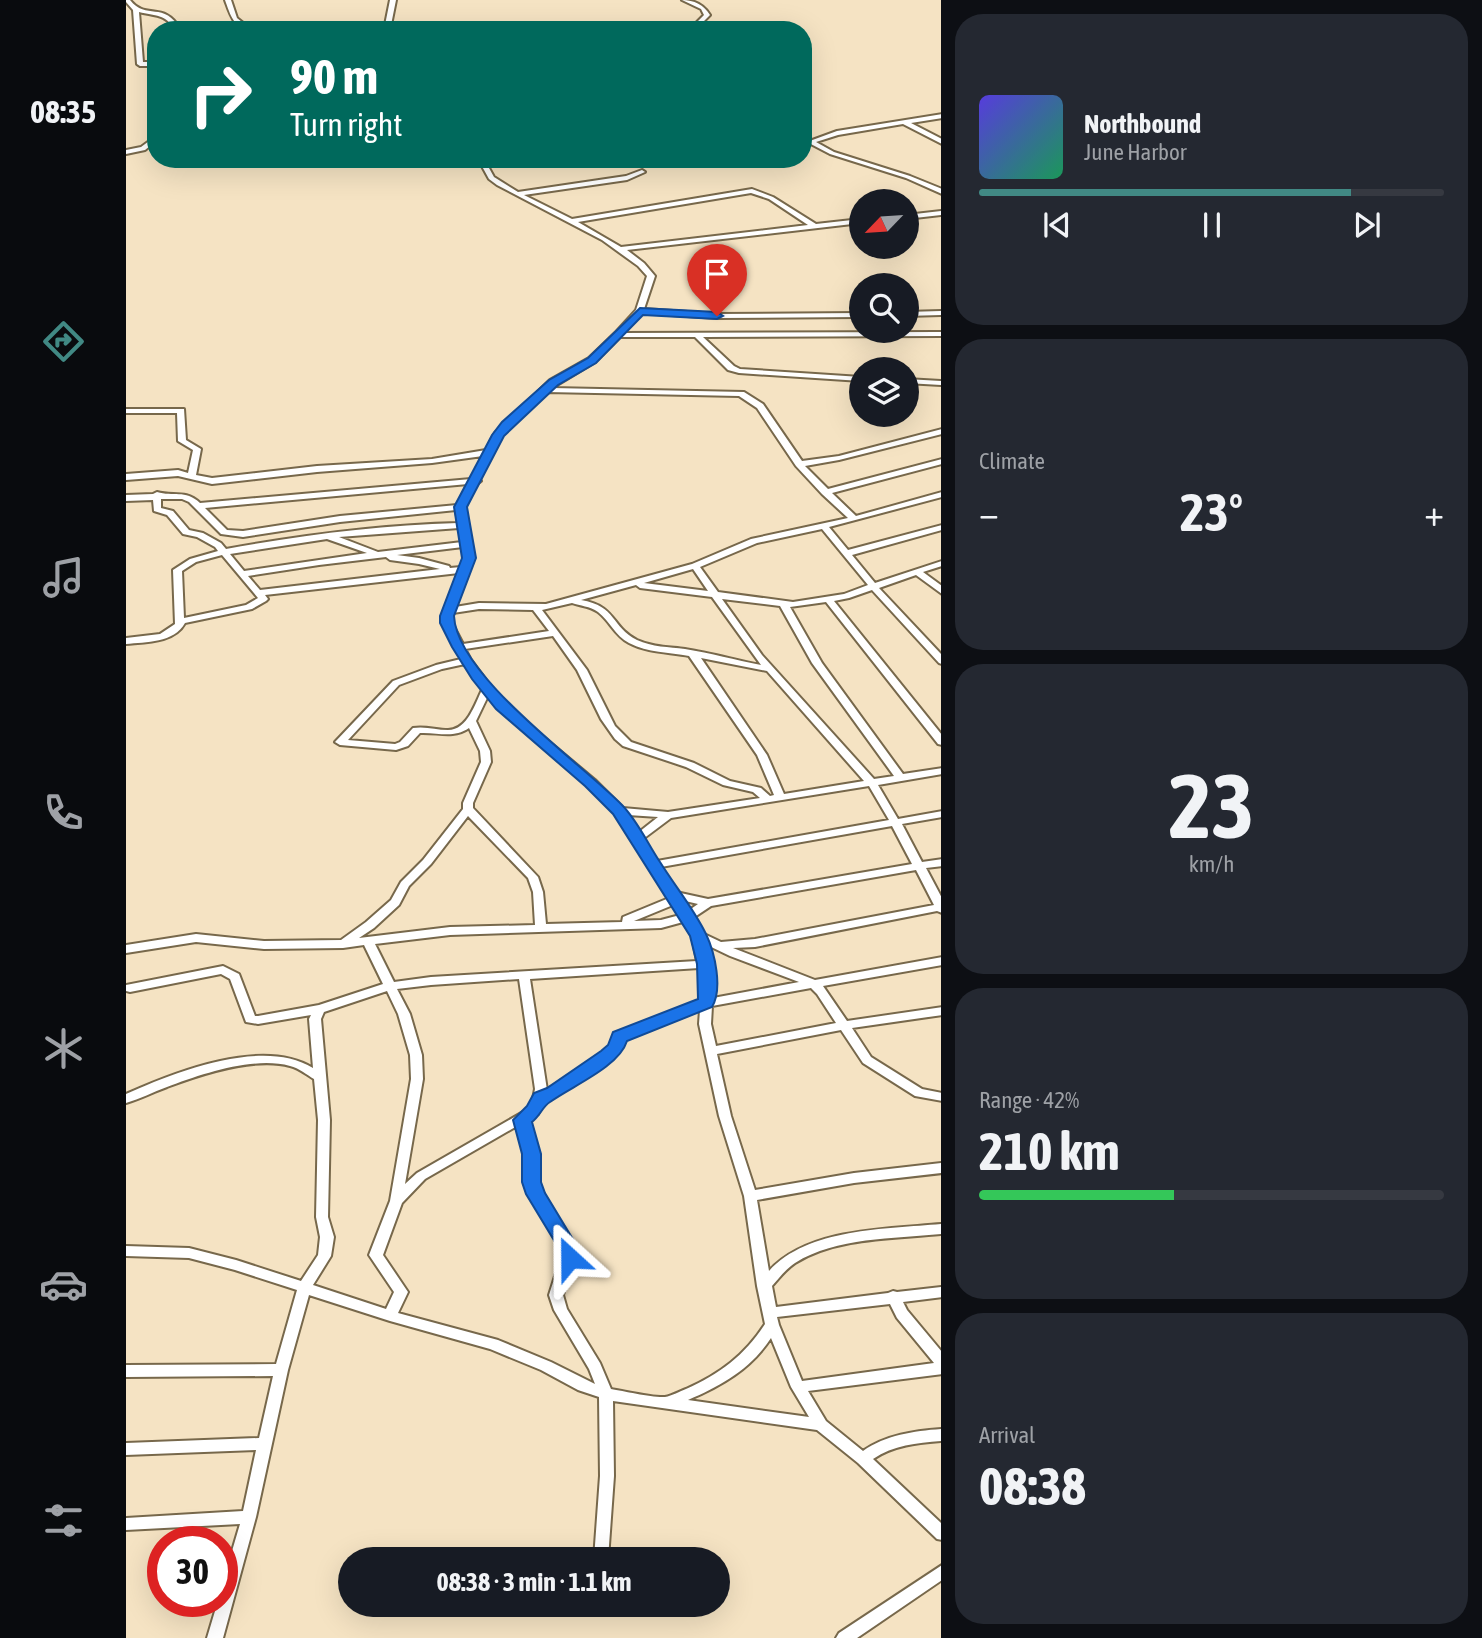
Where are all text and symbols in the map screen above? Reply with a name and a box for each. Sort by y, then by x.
text: 90 m [290,48,378,104]
icon: right [175,49,266,140]
text: 08:35 [30,93,96,130]
text: Turn right [290,106,403,143]
text: Northbound [1084,109,1201,139]
text: June Harbor [1084,139,1187,165]
north arrow [849,189,919,259]
map controls [849,189,919,427]
icon: previous [1038,206,1076,244]
icon: pause [1193,206,1231,244]
icon: next [1348,206,1386,244]
pin [687,244,747,316]
icon: arrive [698,255,736,293]
button: search [849,273,919,343]
icon: directions [39,317,88,366]
button: layers [849,357,919,427]
text: Climate [979,448,1045,474]
text: 23° [1180,482,1243,542]
text: − [979,491,999,534]
text: + [1424,491,1444,534]
icon: music [39,553,88,602]
text: 23 [1169,753,1254,857]
icon: phone [39,788,88,837]
text: km/h [1189,851,1234,877]
icon: climate [39,1024,88,1073]
text: Range · 42% [979,1087,1079,1113]
text: 210 km [979,1121,1120,1181]
position arrow [533,1221,607,1295]
icon: car [39,1260,88,1309]
text: Arrival [979,1422,1035,1448]
text: 08:38 [979,1456,1086,1516]
icon: filters [39,1496,88,1545]
speed limit sign: 30 [147,1526,238,1617]
text: 08:38 · 3 min · 1.1 km [437,1567,631,1597]

